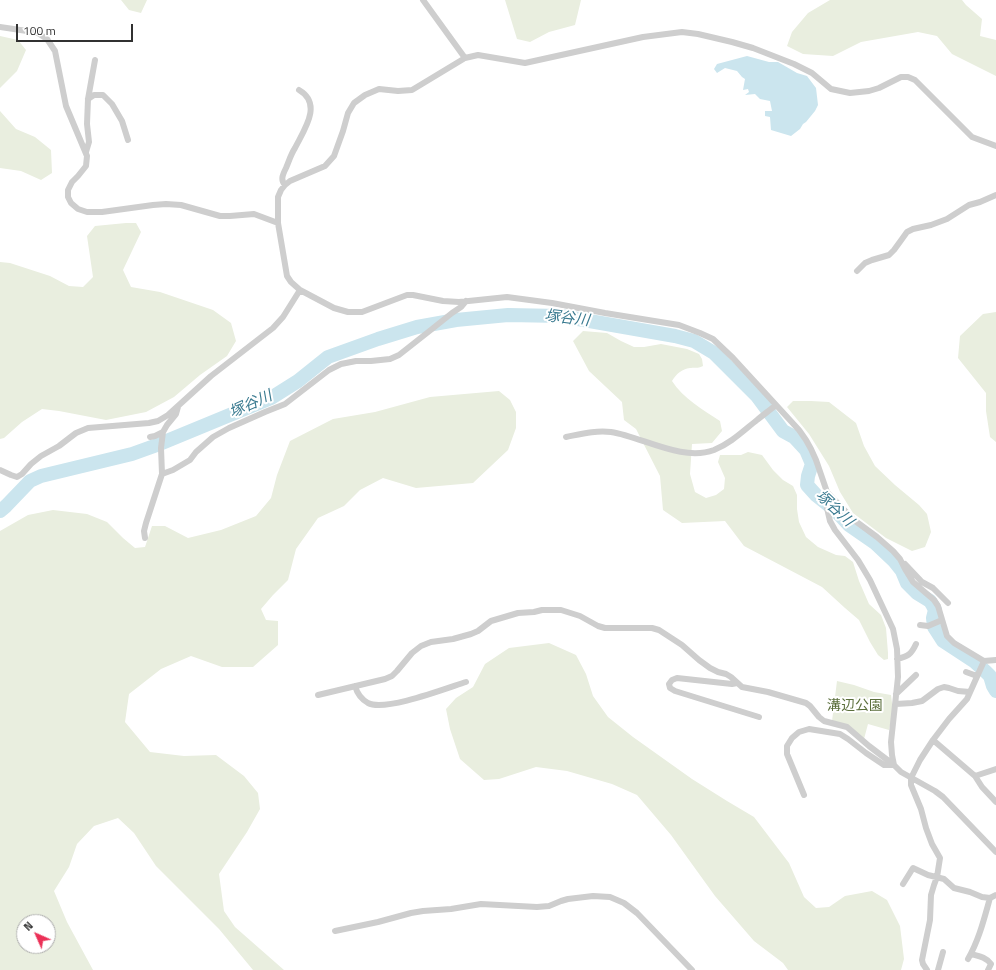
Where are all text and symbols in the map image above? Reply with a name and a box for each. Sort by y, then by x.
scale bar [18,16,135,42]
text: 100 m [23,21,56,40]
water label: 塚谷川 [544,307,590,331]
water label: 塚谷川 [227,388,275,422]
water label: 塚谷川 [811,487,857,531]
park label: 溝辺公園 [827,699,883,715]
north arrow [16,914,56,954]
text: N [20,918,37,935]

